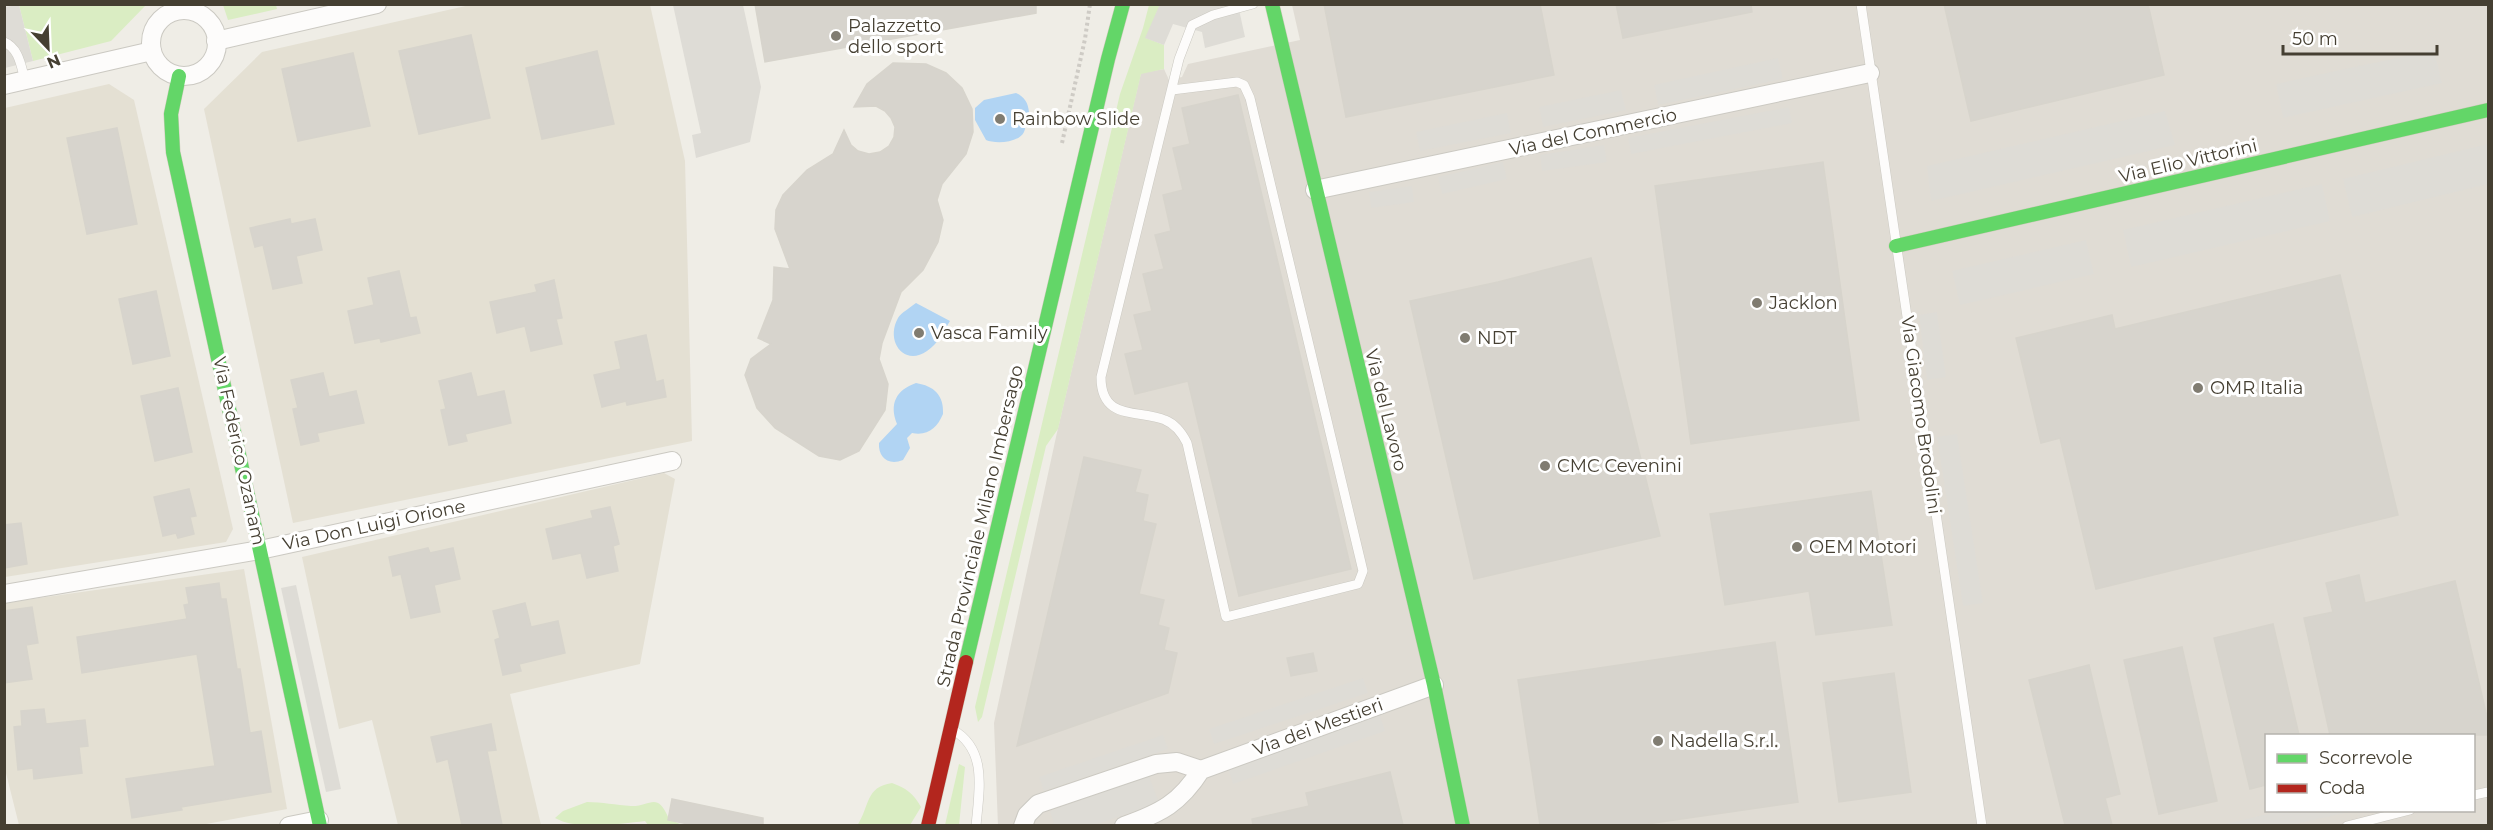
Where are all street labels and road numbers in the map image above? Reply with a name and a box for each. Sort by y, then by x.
street label: Via del Commercio [1507,103,1679,161]
street label: Via Elio Vittorini [2117,134,2259,188]
street label: Via Giacomo Brodolini [1896,314,1946,516]
street label: Via del Lavoro [1360,347,1412,473]
street label: Via Federico Ozanam [208,355,270,547]
street label: Strada Provinciale Milano Imbersago [932,363,1028,689]
street label: Via Don Luigi Orione [281,495,467,555]
street label: Via dei Mestieri [1250,693,1386,761]

